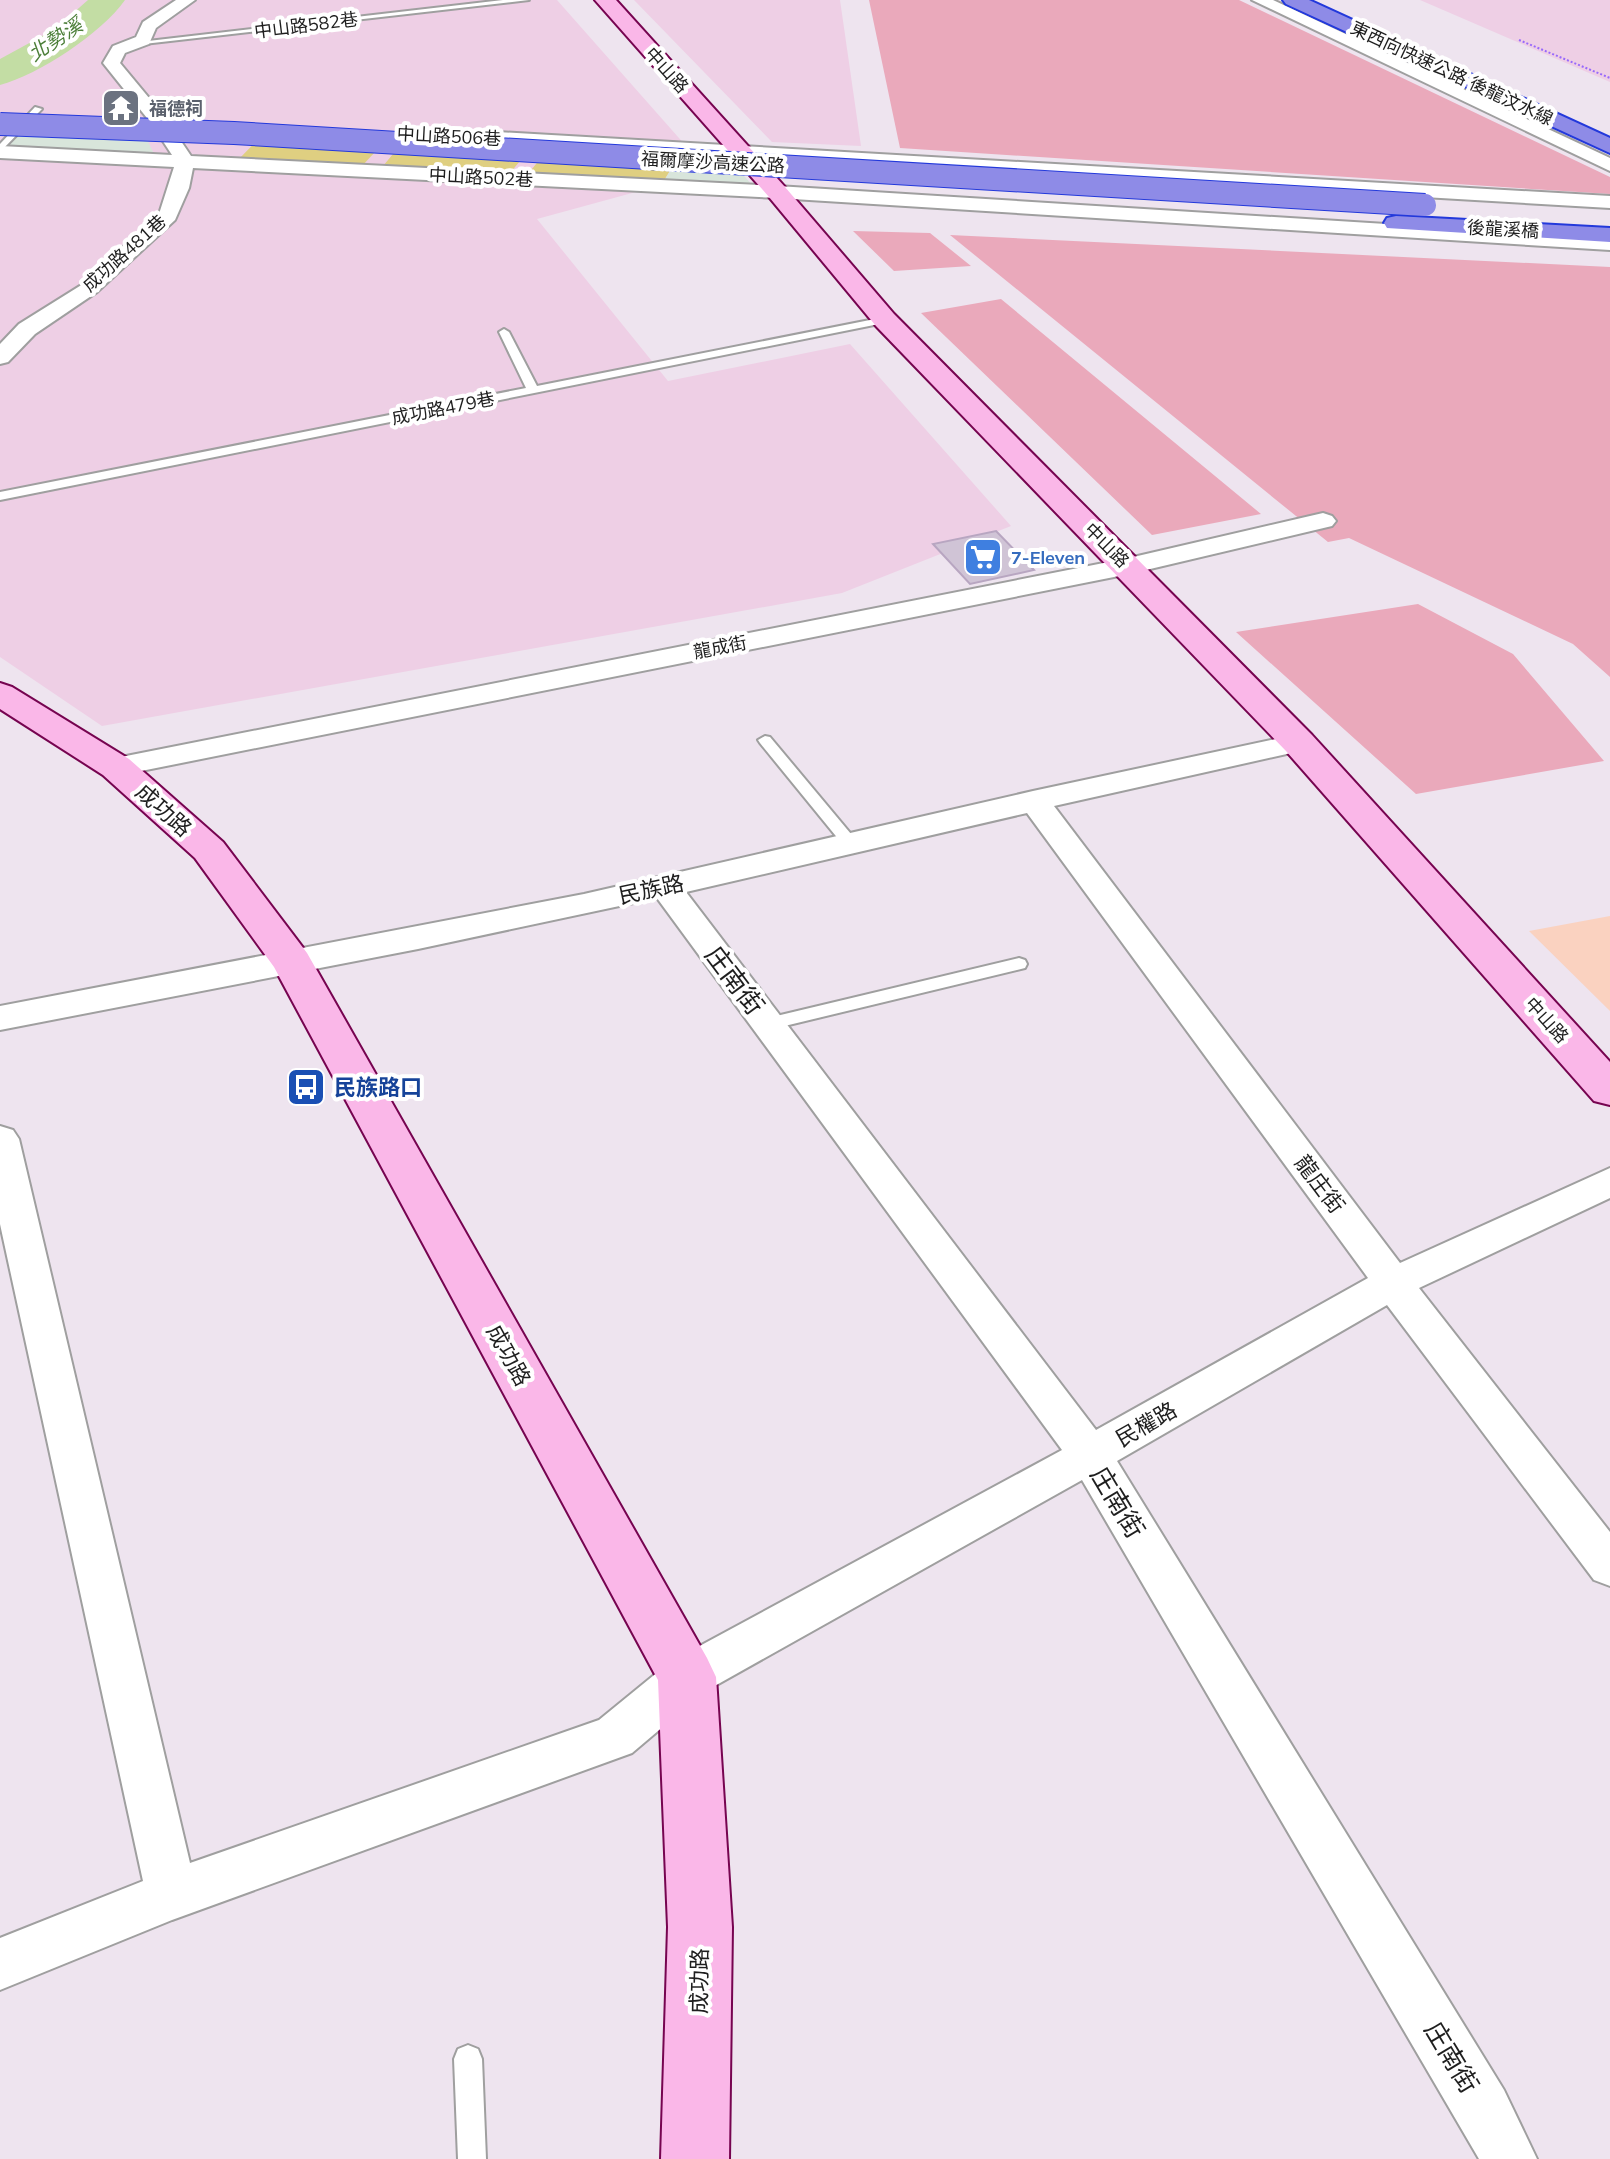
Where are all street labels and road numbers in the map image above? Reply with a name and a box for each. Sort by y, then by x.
street label: 中山路582巷 [253,7,359,43]
street label: 東西向快速公路 後龍汶水線 [1347,16,1557,130]
street label: 中山路 [640,42,694,98]
street label: 中山路506巷 [396,122,502,150]
street label: 福爾摩沙高速公路 [640,147,786,177]
street label: 中山路502巷 [428,163,534,191]
street label: 成功路481巷 [78,210,170,296]
street label: 後龍溪橋 [1466,216,1540,242]
street label: 成功路479巷 [390,387,496,429]
street label: 中山路 [1080,518,1134,572]
street label: 龍成街 [691,631,749,663]
street label: 成功路 [130,778,198,842]
street label: 民族路 [616,868,686,910]
street label: 庄南街 [698,939,772,1021]
street label: 中山路 [1520,992,1574,1048]
street label: 龍庄街 [1289,1149,1351,1219]
street label: 成功路 [481,1319,537,1391]
street label: 民權路 [1110,1395,1182,1453]
street label: 庄南街 [1084,1460,1152,1544]
street label: 成功路 [684,1948,714,2014]
street label: 庄南街 [1418,2015,1486,2099]

